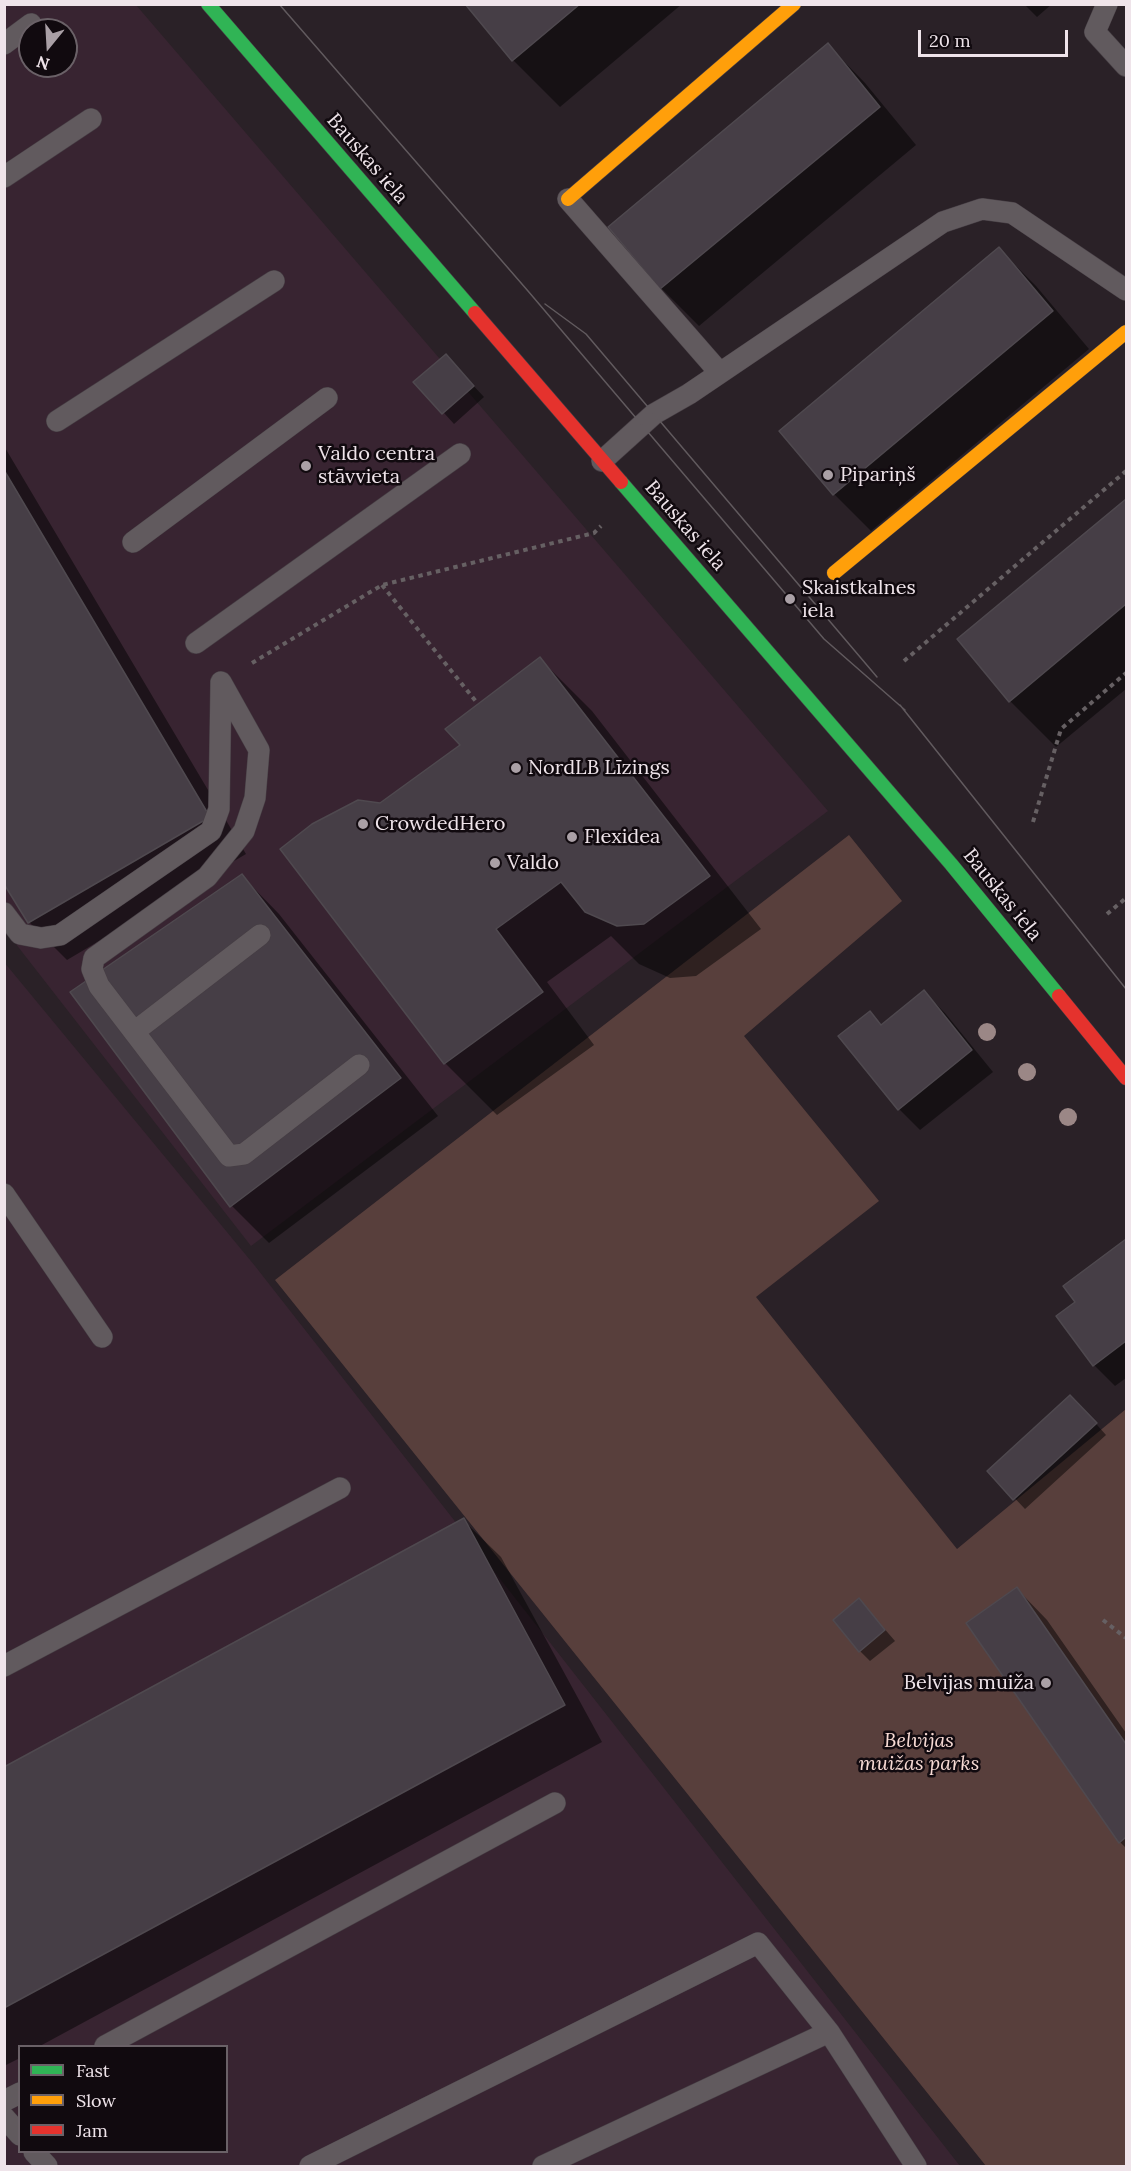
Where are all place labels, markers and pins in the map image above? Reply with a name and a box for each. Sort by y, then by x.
place label: Valdo centra stāvvieta [318,442,435,489]
marker: Valdo centra stāvvieta [299,459,313,473]
place label: Pipariņš [840,463,916,487]
marker: Pipariņš [821,468,835,482]
place label: Skaistkalnes iela [802,576,916,623]
marker: Skaistkalnes iela [783,592,797,606]
place label: NordLB Līzings [528,756,670,780]
marker: NordLB Līzings [509,761,523,775]
place label: CrowdedHero [375,812,506,836]
marker: CrowdedHero [356,817,370,831]
place label: Flexidea [584,825,660,849]
marker: Flexidea [565,830,579,844]
place label: Valdo [507,851,559,875]
marker: Valdo [488,856,502,870]
place label: Belvijas muiža [904,1671,1034,1695]
marker: Belvijas muiža [1039,1676,1053,1690]

